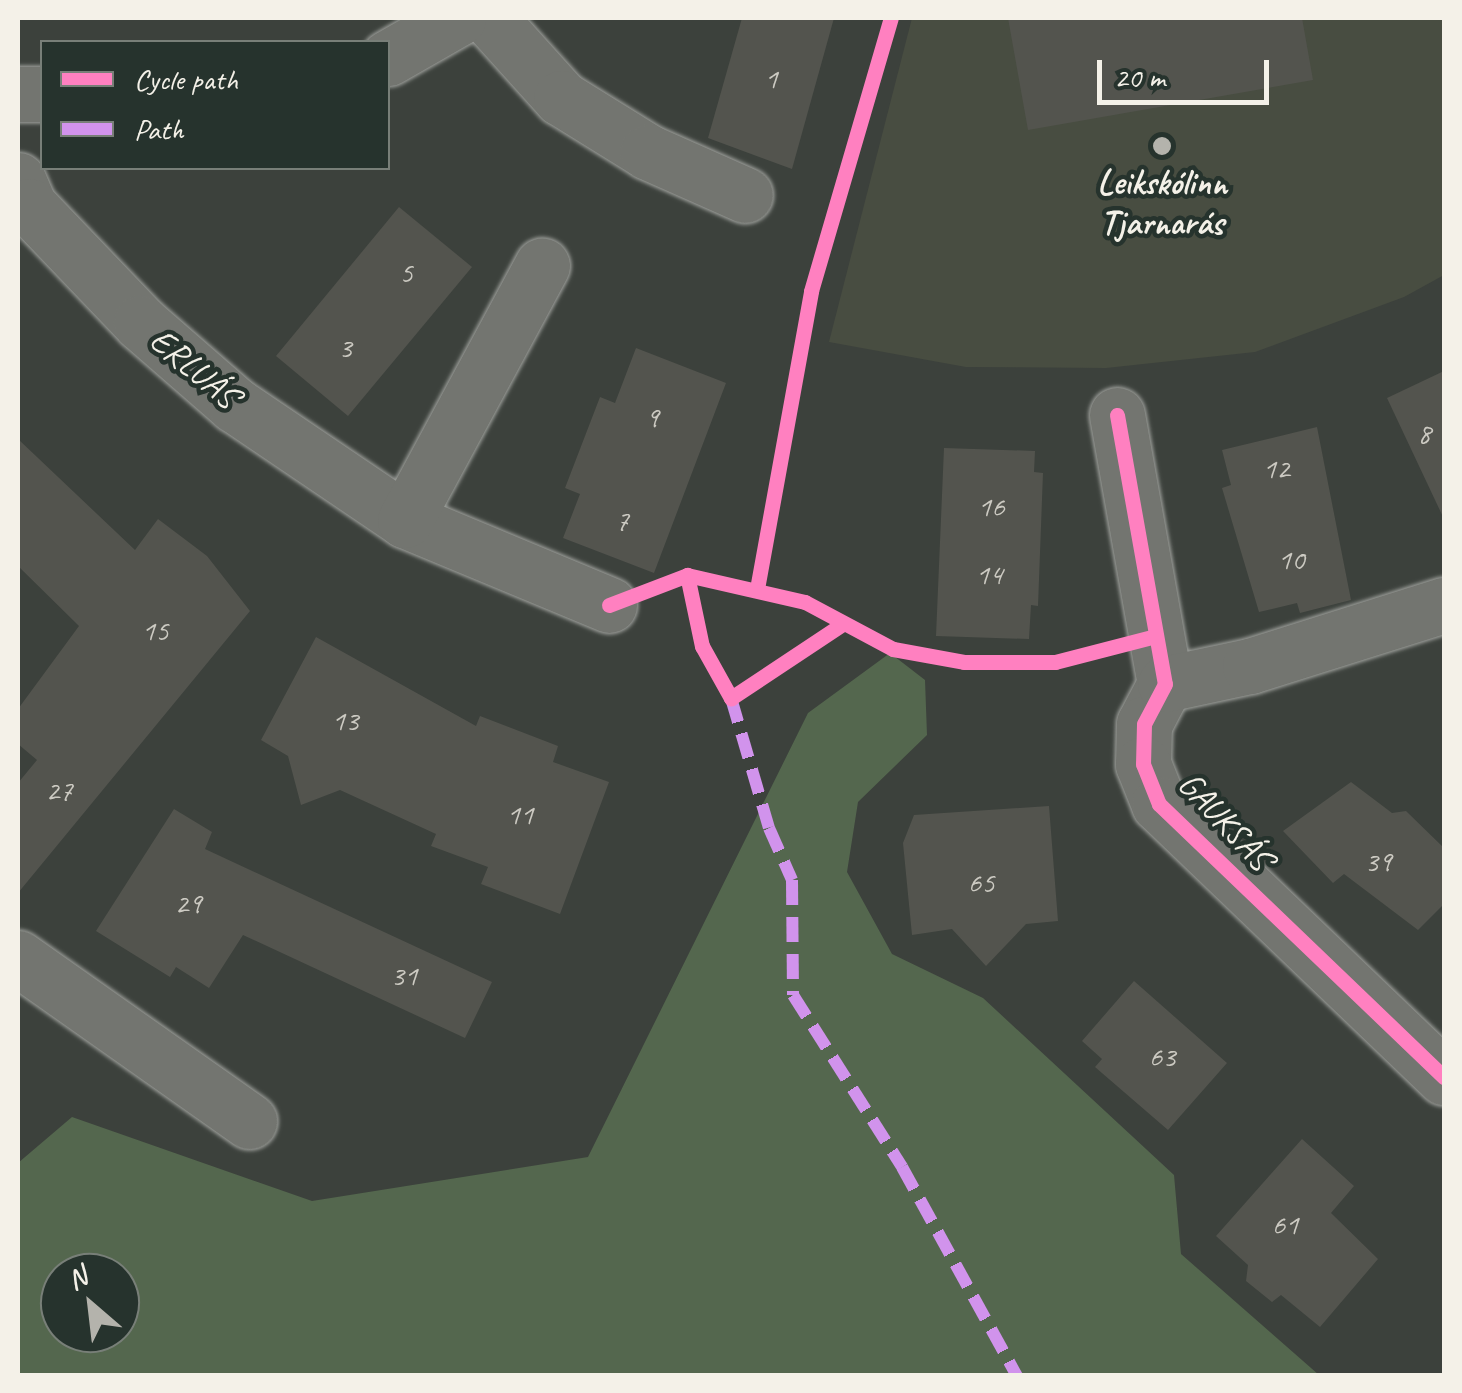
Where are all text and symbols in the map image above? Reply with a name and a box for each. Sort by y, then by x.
legend [40,40,390,170]
scale bar [1102,40,1274,102]
text: 20 m [1114,58,1165,96]
text: Cycle path [134,60,238,98]
house number: 1 [764,60,778,96]
text: Path [134,110,183,148]
marker: Leikskólinn Tjarnarás [1151,135,1173,157]
place label: Leikskólinn Tjarnarás [1097,162,1227,244]
house number: 5 [399,254,413,290]
street label: ERLUÁS [141,319,247,417]
house number: 3 [338,329,352,365]
house number: 9 [645,399,659,435]
house number: 8 [1417,415,1431,451]
house number: 12 [1263,450,1289,486]
house number: 16 [978,488,1004,524]
house number: 7 [615,502,629,538]
house number: 10 [1278,541,1304,577]
house number: 14 [976,556,1002,592]
house number: 15 [142,612,168,648]
house number: 13 [332,702,358,738]
street label: GAUKSÁS [1169,763,1281,879]
house number: 27 [46,772,72,808]
house number: 11 [507,796,533,832]
house number: 39 [1365,843,1391,879]
house number: 65 [968,864,994,900]
house number: 29 [175,885,201,921]
house number: 31 [391,957,417,993]
house number: 63 [1149,1038,1175,1074]
house number: 61 [1272,1206,1298,1242]
north arrow [40,1253,140,1353]
text: N [61,1258,92,1297]

